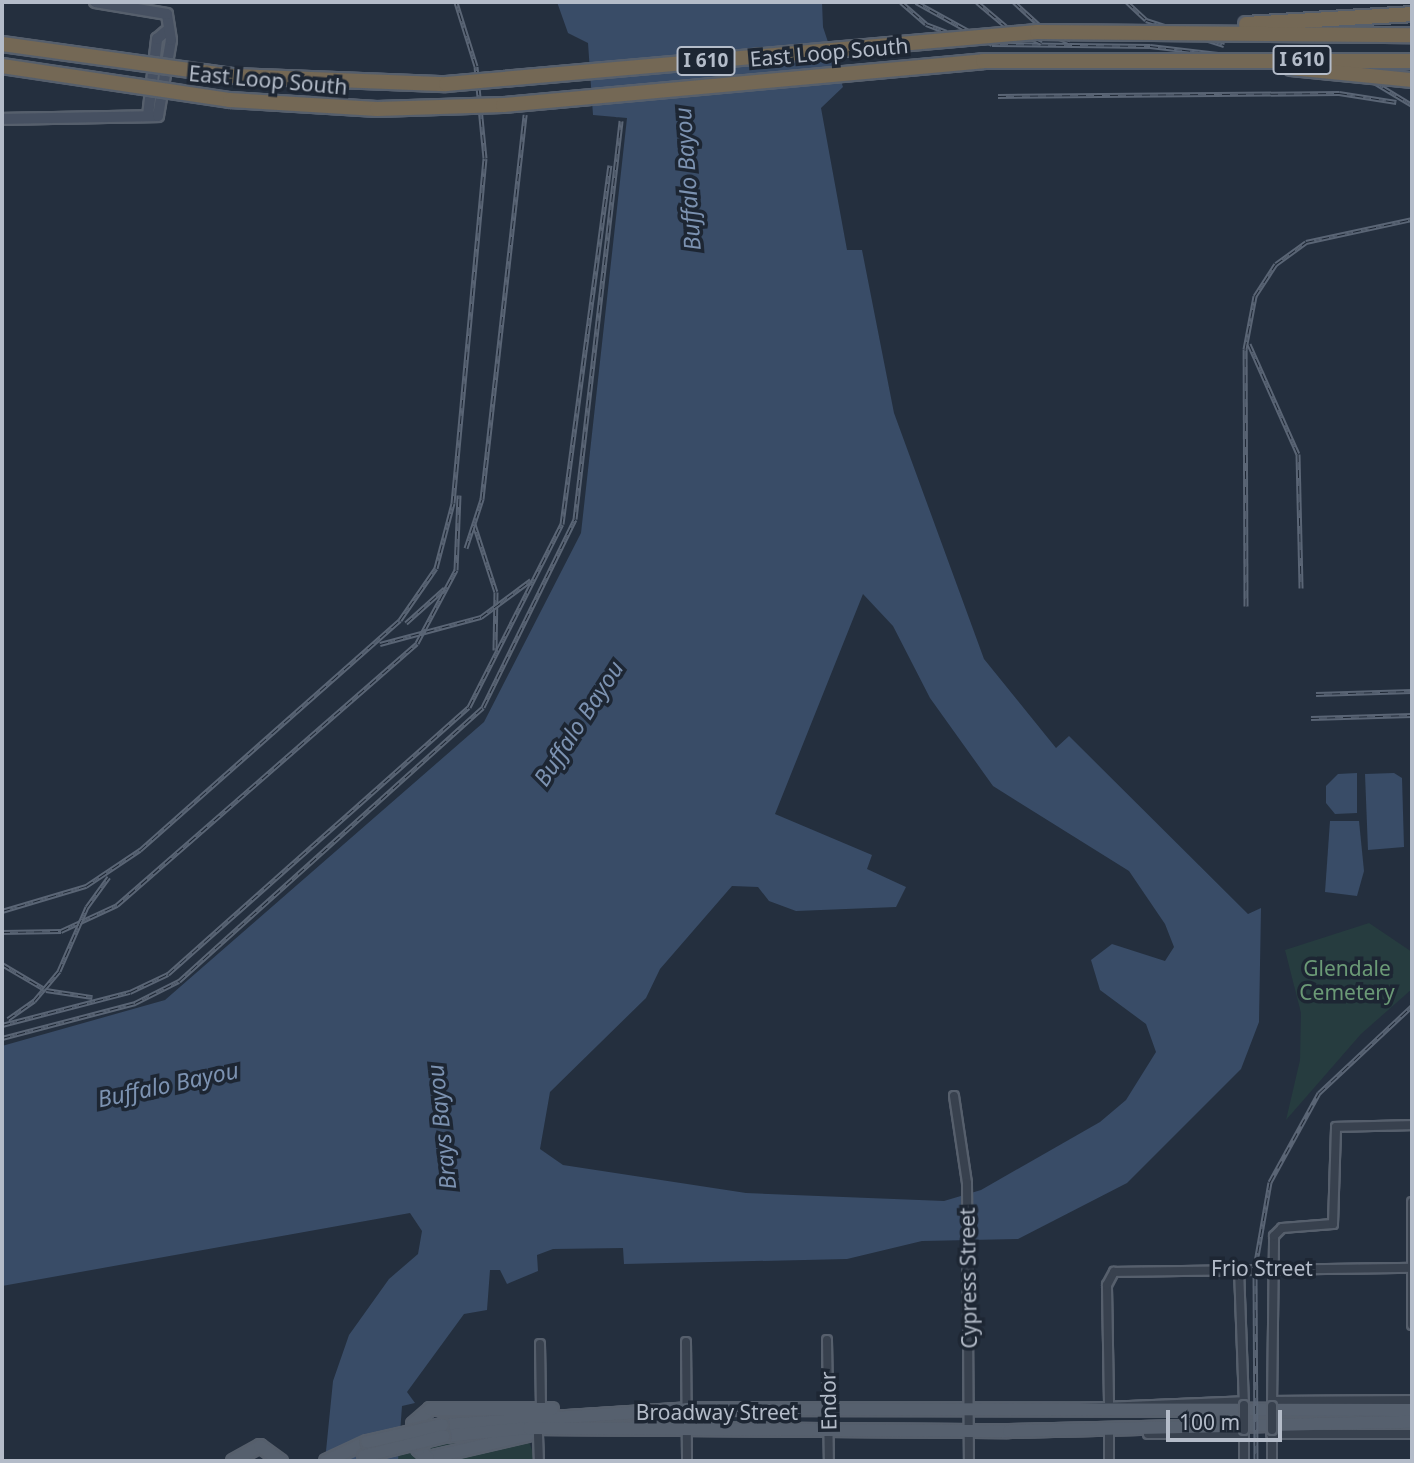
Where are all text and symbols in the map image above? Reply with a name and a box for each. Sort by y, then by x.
street label: East Loop South [749,33,909,71]
road number: I 610 [1272,44,1332,76]
road number: I 610 [676,45,736,76]
street label: East Loop South [188,61,348,99]
water label: Buffalo Bayou [668,106,706,252]
water label: Buffalo Bayou [527,655,629,791]
park label: Glendale Cemetery [1299,955,1395,1005]
water label: Buffalo Bayou [95,1056,241,1112]
water label: Brays Bayou [421,1063,461,1191]
street label: Cypress Street [954,1207,982,1349]
street label: Frio Street [1211,1255,1313,1281]
street label: Endor [815,1371,841,1431]
scale bar [1169,1396,1284,1440]
street label: Broadway Street [636,1399,798,1425]
text: 100 m [1179,1408,1240,1436]

